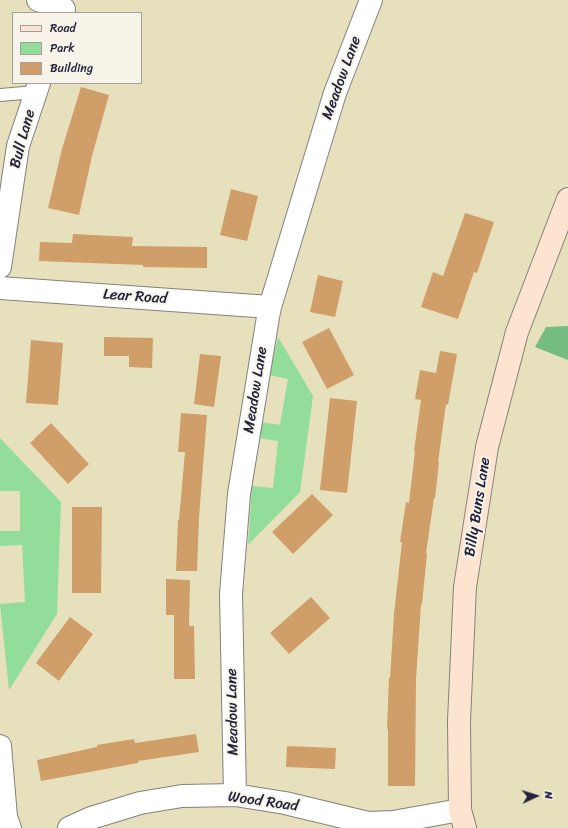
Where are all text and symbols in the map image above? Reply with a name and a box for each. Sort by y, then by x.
legend [12,12,142,84]
text: Road [50,17,76,39]
street label: Meadow Lane [319,34,365,122]
text: Park [50,37,75,59]
text: Building [50,57,93,79]
street label: Bull Lane [7,108,39,170]
street label: Lear Road [102,286,168,308]
street label: Meadow Lane [240,345,272,435]
street label: Billy Buns Lane [461,456,495,558]
street label: Meadow Lane [223,668,243,756]
north arrow [516,776,556,816]
street label: Wood Road [227,788,299,816]
text: N [539,791,558,800]

